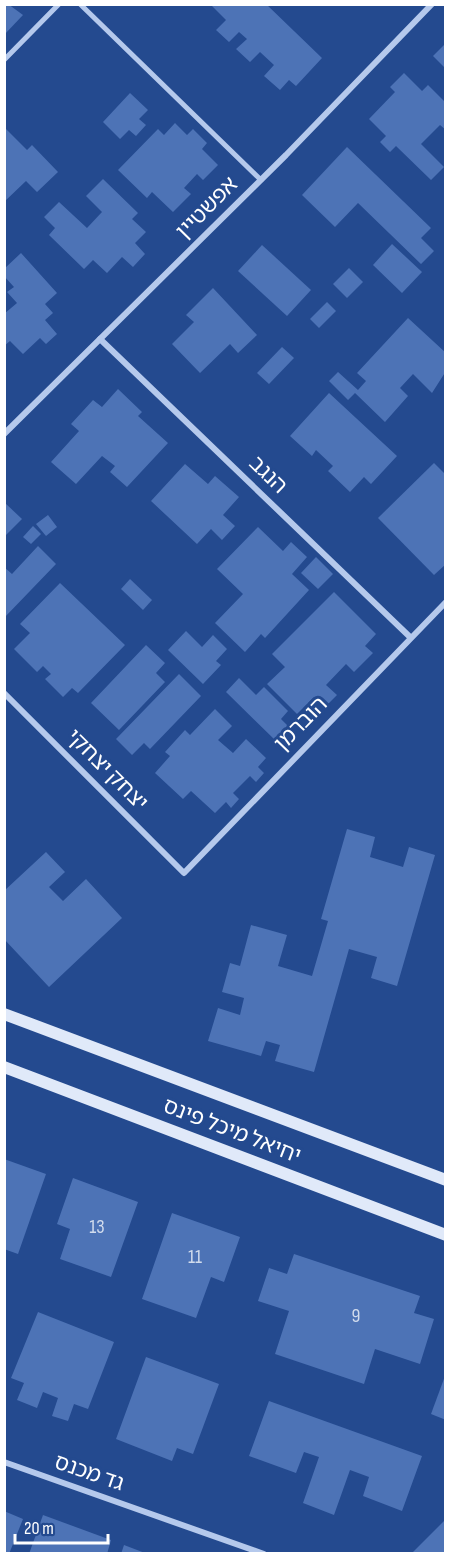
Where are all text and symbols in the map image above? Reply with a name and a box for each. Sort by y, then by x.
street label: אפשטיין [170,171,244,245]
street label: הנגב [243,450,293,500]
street label: הוברמן [269,691,333,757]
street label: יצחק יצחקי [61,724,153,816]
street label: יחיאל מיכל פינס [159,1092,305,1170]
house number: 13 [89,1215,105,1239]
house number: 11 [188,1245,202,1269]
house number: 9 [352,1304,360,1328]
street label: גד מכנס [51,1449,127,1497]
scale bar [15,1507,108,1545]
text: 20 m [24,1518,54,1539]

